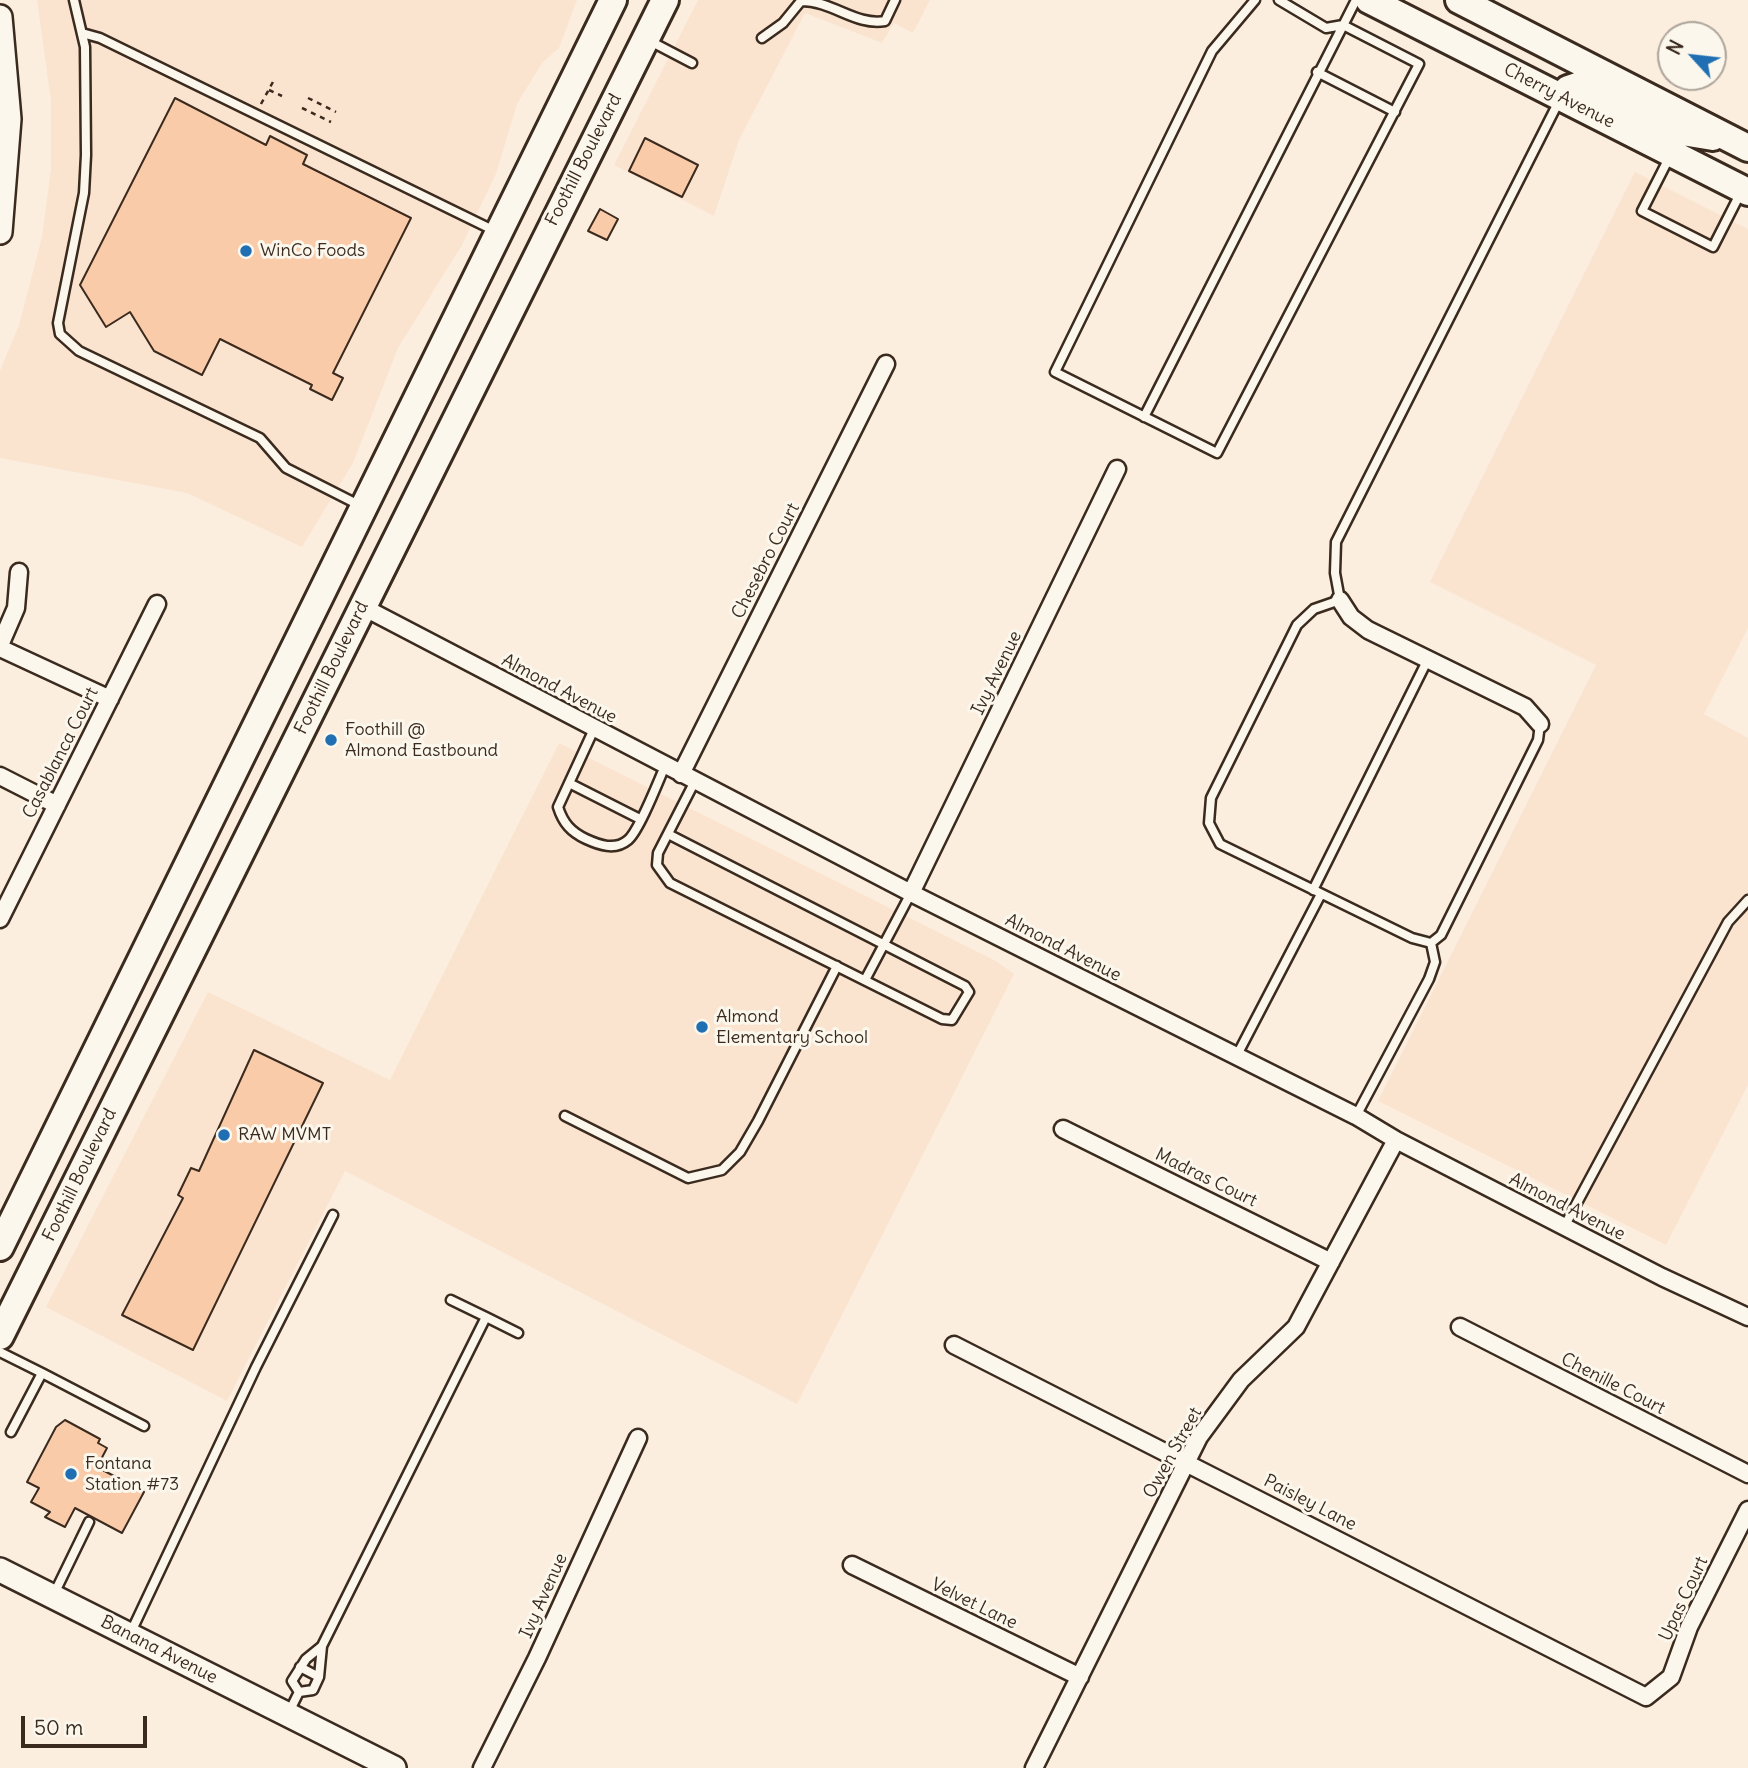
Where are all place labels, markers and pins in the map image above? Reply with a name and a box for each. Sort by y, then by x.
place label: WinCo Foods [260,240,365,262]
marker: WinCo Foods [238,243,254,259]
place label: Foothill @ Almond Eastbound [345,719,498,762]
marker: Foothill @ Almond Eastbound [323,732,339,748]
place label: Almond Elementary School [716,1006,868,1048]
marker: Almond Elementary School [694,1019,710,1035]
place label: RAW MVMT [238,1124,331,1146]
marker: RAW MVMT [216,1127,232,1143]
place label: Fontana Station #73 [85,1453,179,1496]
marker: Fontana Station #73 [63,1466,79,1482]

